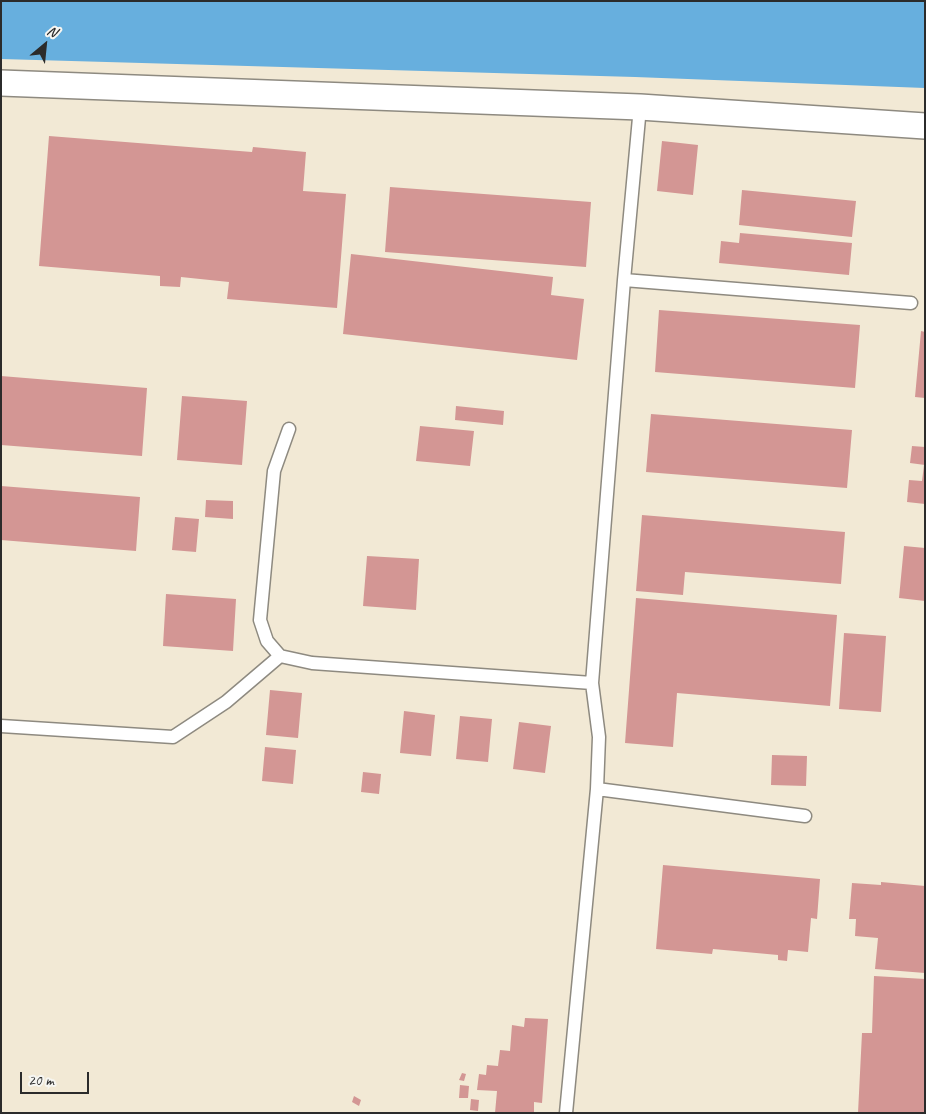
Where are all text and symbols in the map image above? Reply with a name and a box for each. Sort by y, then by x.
north arrow [20,20,70,70]
text: N [44,22,60,41]
scale bar [22,1062,91,1094]
text: 20 m [28,1071,54,1090]

